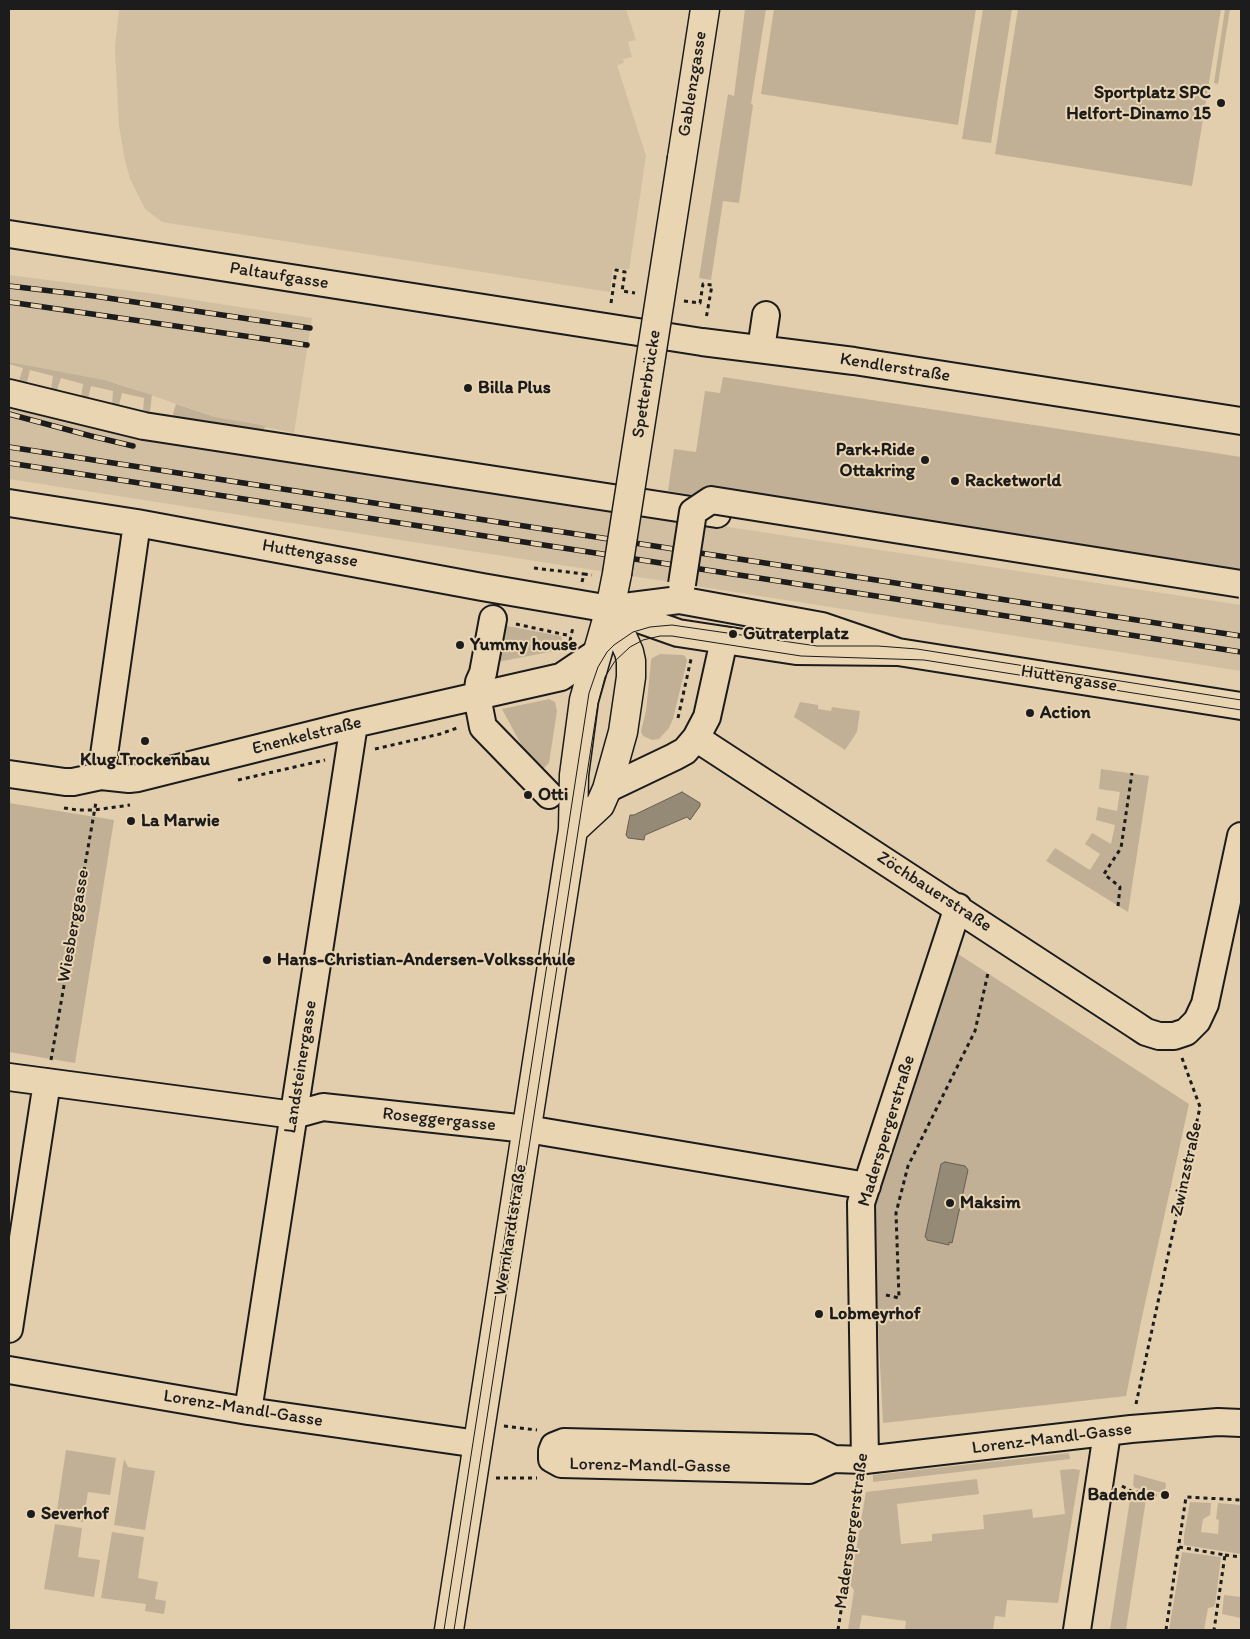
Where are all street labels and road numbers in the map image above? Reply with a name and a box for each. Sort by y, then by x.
street label: Gablenzgasse [674,30,712,138]
street label: Paltaufgasse [228,258,330,294]
street label: Spetterbrücke [628,328,666,440]
street label: Kendlerstraße [838,349,952,387]
street label: Huttengasse [260,535,360,573]
street label: Huttengasse [1019,661,1119,697]
street label: Enenkelstraße [250,712,364,760]
street label: Zöchbauerstraße [873,847,995,937]
street label: Wiesberggasse [53,868,95,984]
street label: Landsteinergasse [280,999,322,1135]
street label: Maderspergerstraße [854,1053,920,1209]
street label: Roseggergasse [381,1103,497,1137]
street label: Zwinzstraße [1167,1120,1207,1218]
street label: Wernhardtstraße [490,1163,532,1297]
street label: Lorenz-Mandl-Gasse [162,1386,324,1432]
street label: Lorenz-Mandl-Gasse [971,1418,1133,1460]
street label: Maderspergerstraße [830,1452,874,1610]
street label: Lorenz-Mandl-Gasse [569,1454,731,1478]

